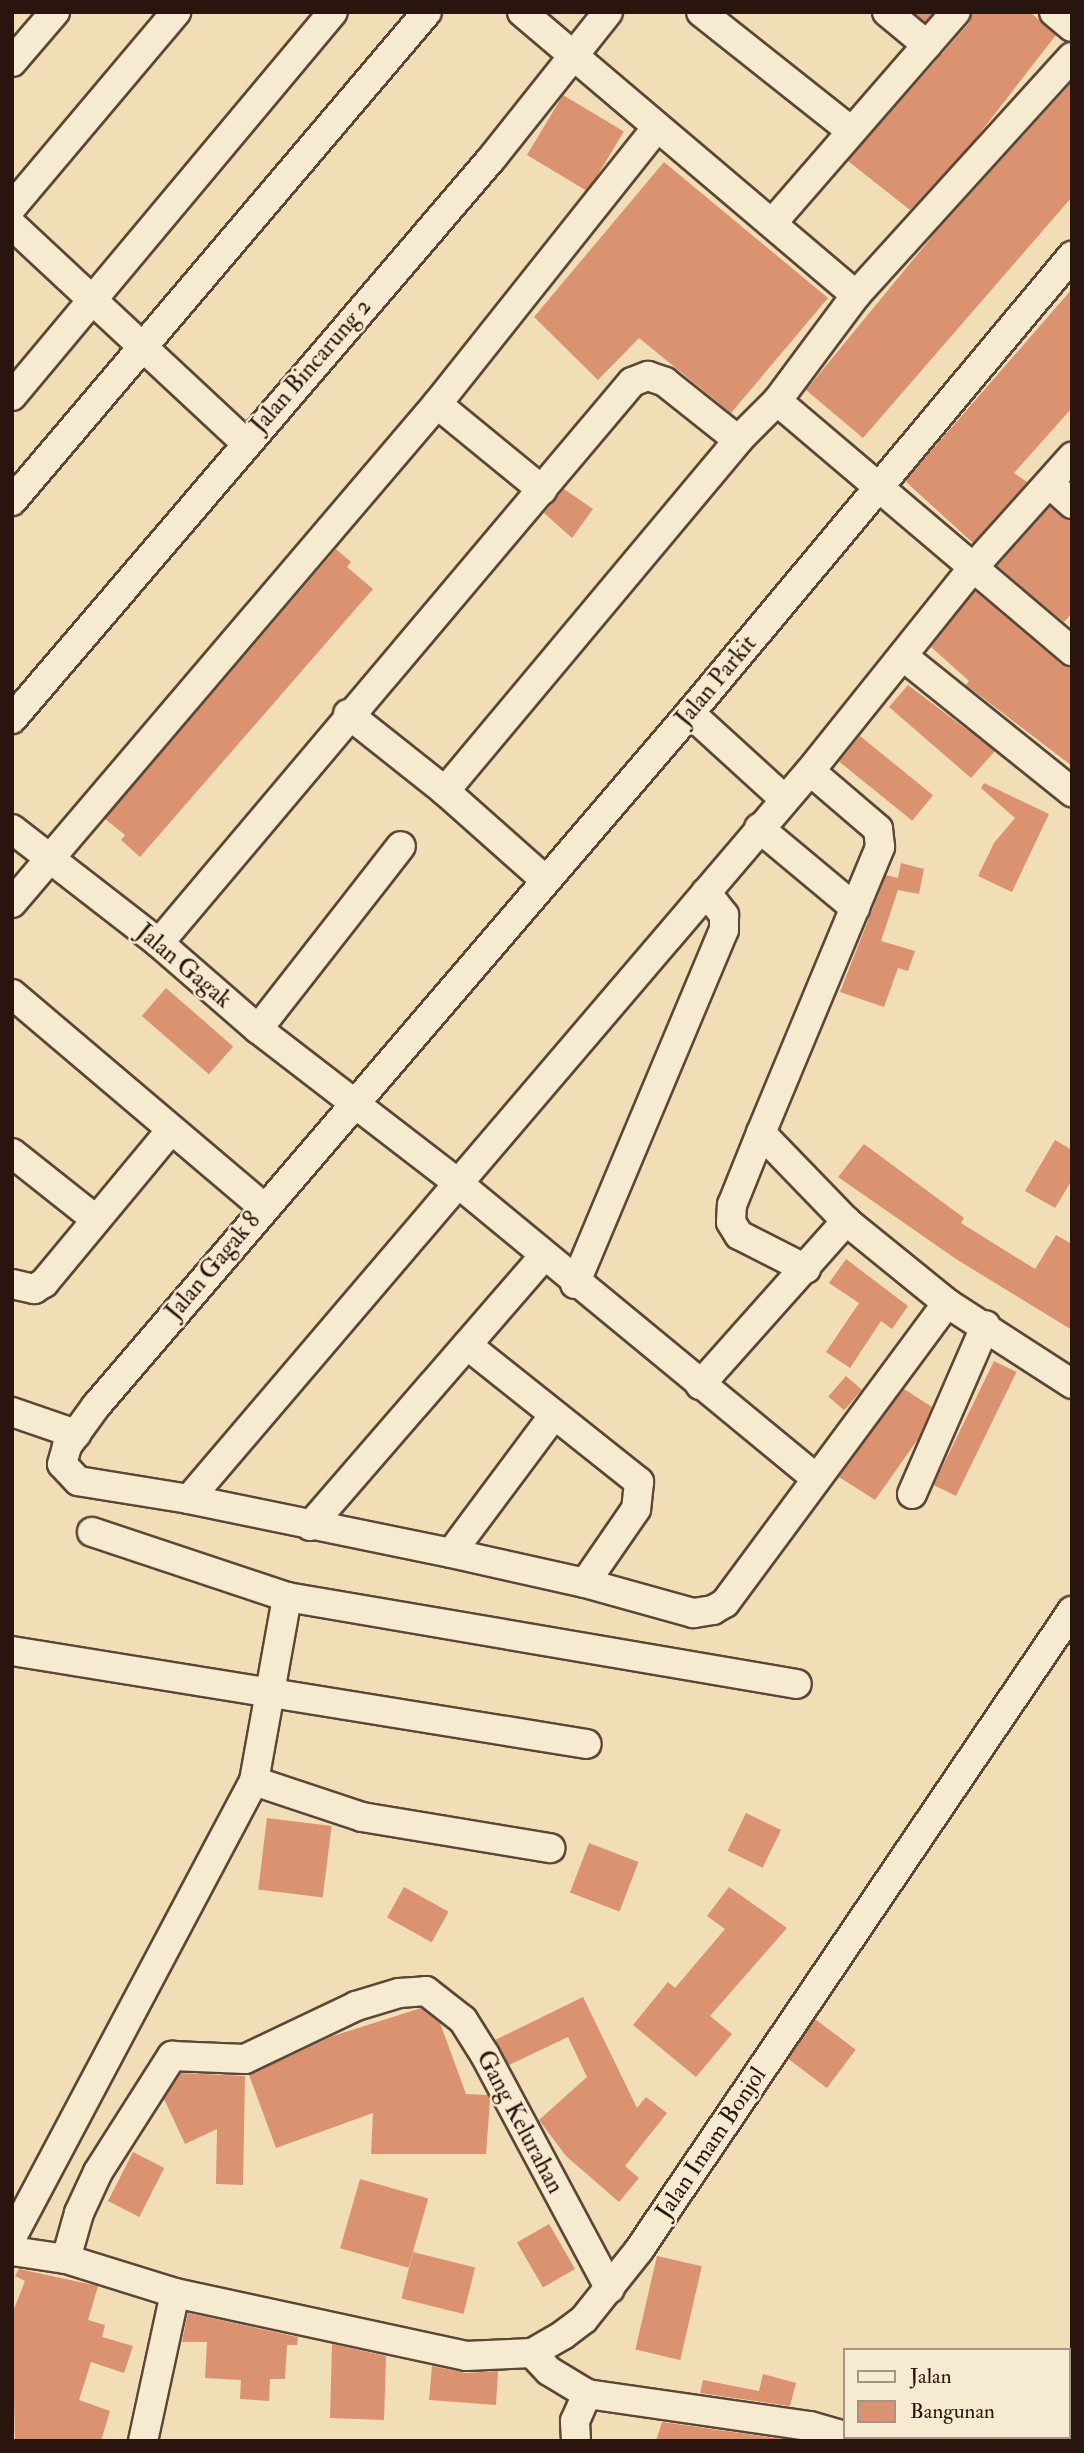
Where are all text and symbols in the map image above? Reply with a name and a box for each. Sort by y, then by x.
street label: Jalan Bincarung 2 [245,293,377,439]
street label: Jalan Parkit [670,630,762,732]
street label: Jalan Gagak [130,918,238,1014]
street label: Jalan Gagak 8 [160,1206,266,1326]
street label: Gang Kelurahan [470,2046,570,2198]
street label: Jalan Imam Bonjol [650,2062,772,2224]
legend [842,2348,1070,2439]
text: Jalan [910,2363,952,2390]
text: Bangunan [910,2398,995,2425]

